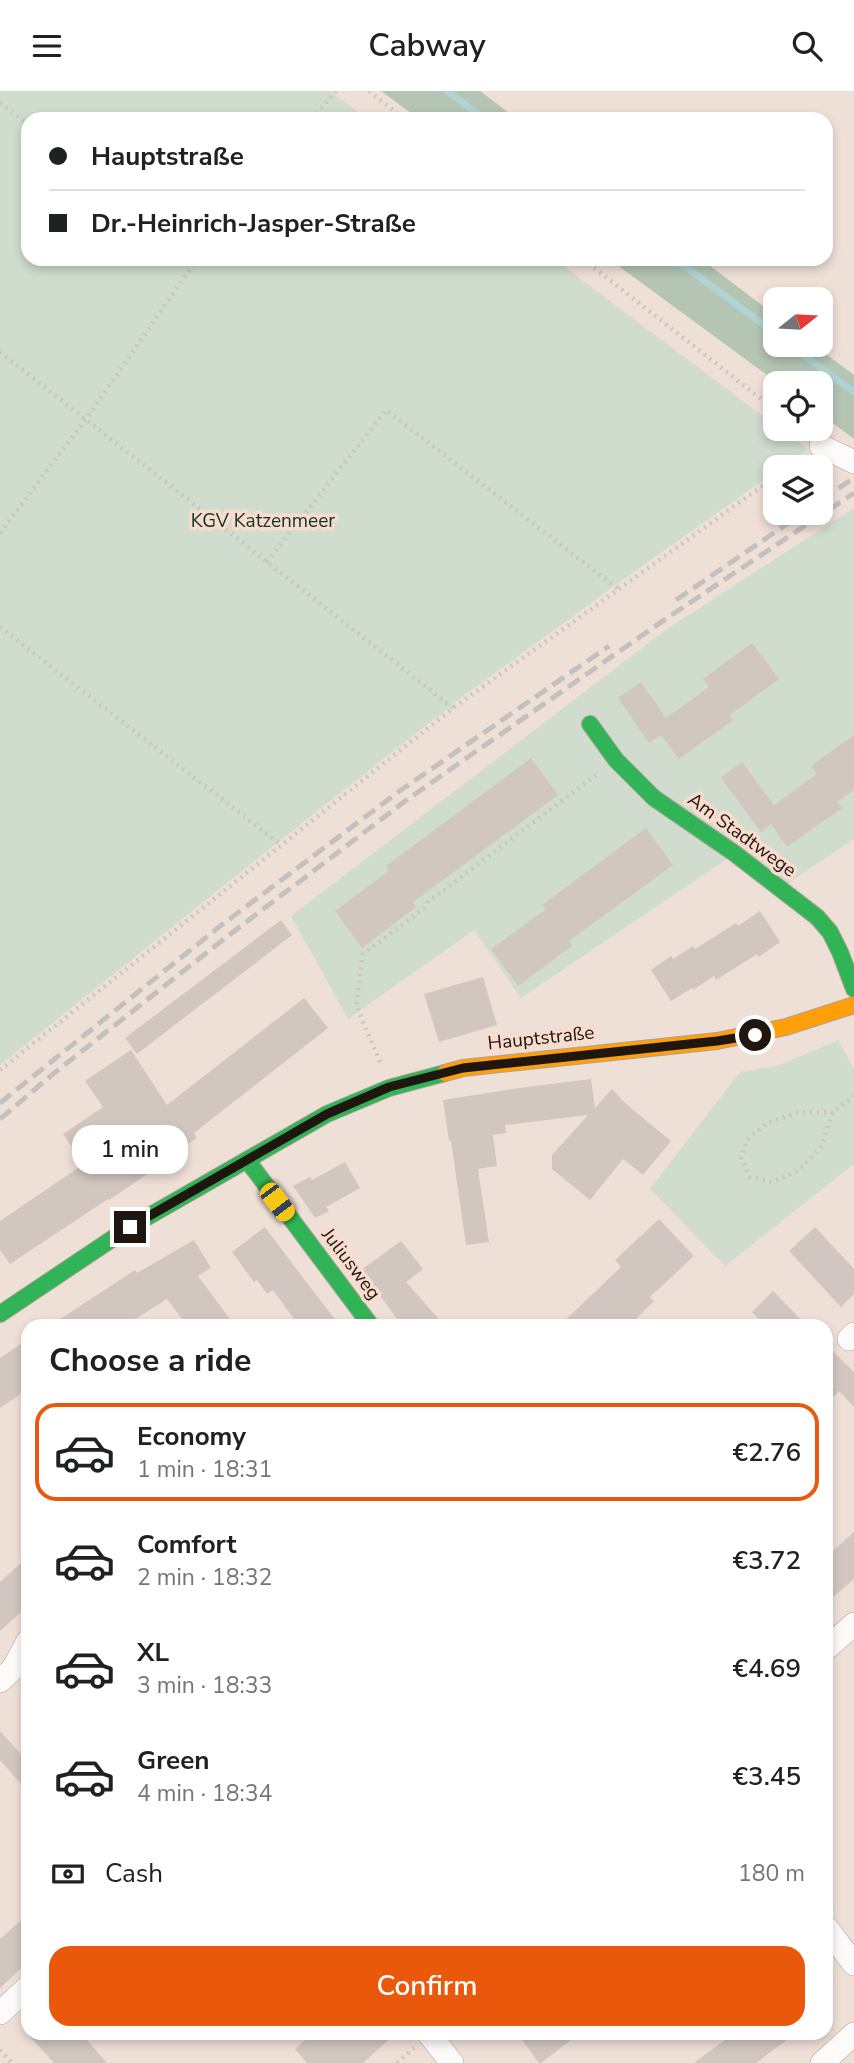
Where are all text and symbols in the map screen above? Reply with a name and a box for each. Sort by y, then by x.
text: Cabway [368,24,486,67]
icon: menu [28,27,66,65]
icon: search [788,27,826,65]
text: Hauptstraße [91,139,244,174]
text: Dr.-Heinrich-Jasper-Straße [91,206,416,241]
north arrow [763,287,833,357]
map controls [763,287,833,525]
button: locate [763,371,833,441]
button: layers [763,455,833,525]
park label: KGV Katzenmeer [191,508,335,534]
street label: Am Stadtwege [682,787,802,883]
street label: Hauptstraße [486,1019,596,1057]
route start [739,1019,771,1051]
callout: 1 min [72,1125,188,1175]
text: 1 min [101,1134,159,1165]
car [256,1179,299,1225]
route end [114,1211,146,1243]
street label: Juliusweg [315,1222,387,1305]
text: Choose a ride [49,1339,251,1382]
text: Economy [137,1419,246,1454]
icon: car [53,1421,116,1484]
text: €2.76 [732,1435,801,1470]
text: 1 min · 18:31 [137,1454,272,1485]
text: Comfort [137,1527,237,1562]
icon: car [53,1529,116,1592]
text: €3.72 [732,1543,801,1578]
text: 2 min · 18:32 [137,1562,272,1593]
text: XL [137,1635,169,1670]
icon: car [53,1637,116,1700]
text: €4.69 [732,1651,801,1686]
text: 3 min · 18:33 [137,1670,272,1701]
text: Green [137,1743,210,1778]
icon: car [53,1745,116,1808]
text: €3.45 [732,1759,801,1794]
text: 4 min · 18:34 [137,1778,272,1809]
icon: cash [49,1855,87,1893]
text: Cash [105,1856,163,1891]
text: 180 m [738,1858,805,1889]
button: Confirm [49,1946,805,2026]

